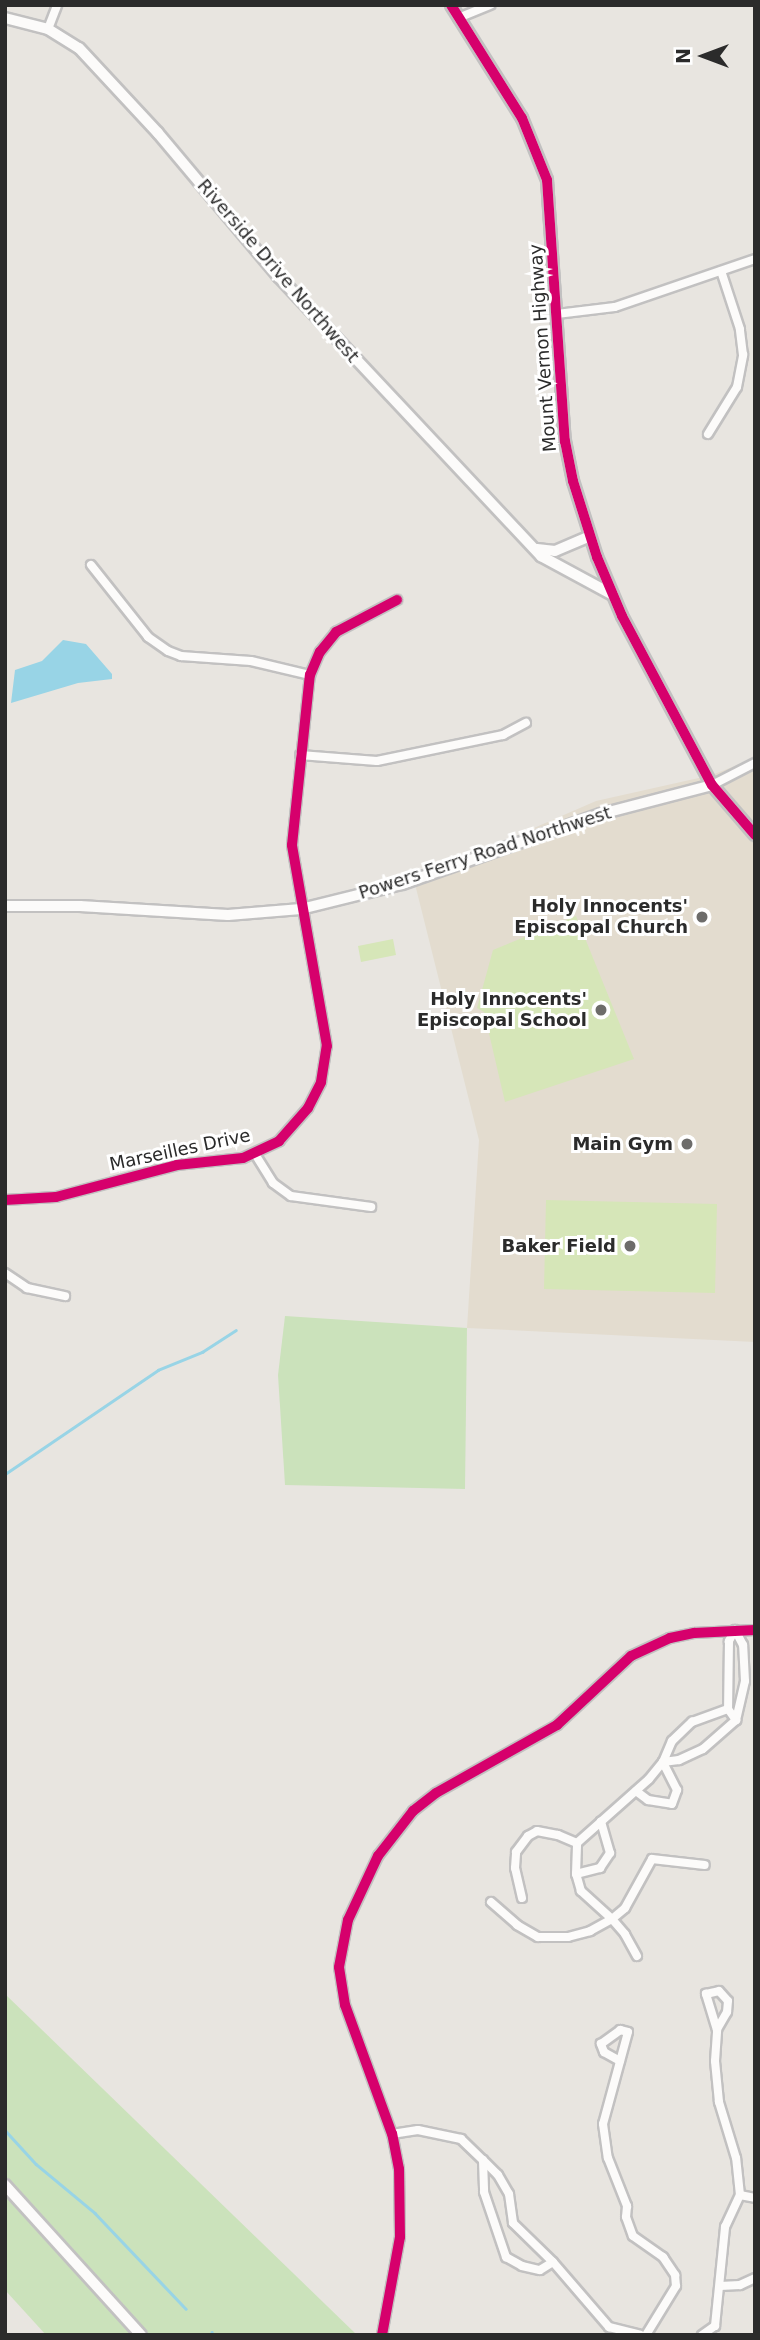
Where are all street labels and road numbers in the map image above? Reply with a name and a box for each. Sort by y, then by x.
street label: Riverside Drive Northwest [193,175,363,367]
street label: Mount Vernon Highway [525,243,561,453]
street label: Powers Ferry Road Northwest [356,802,614,904]
street label: Marseilles Drive [108,1125,252,1175]

